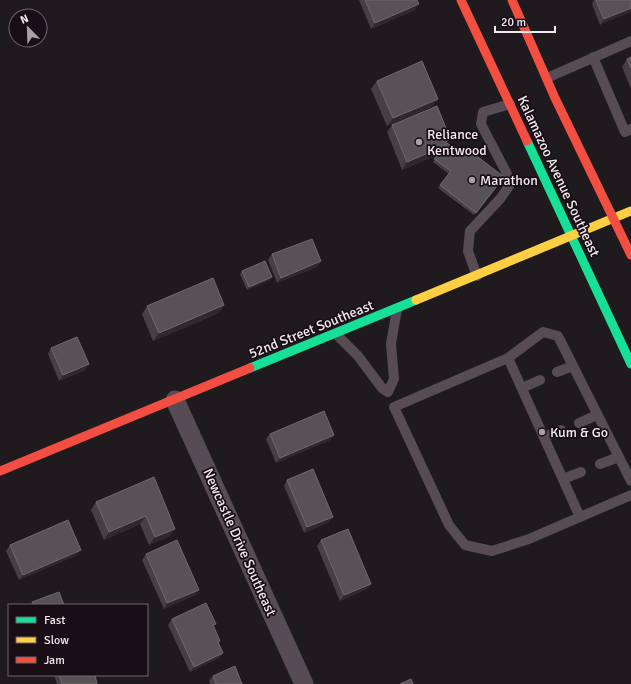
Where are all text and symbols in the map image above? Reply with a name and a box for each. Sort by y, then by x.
north arrow [8,8,48,48]
scale bar [495,8,555,34]
text: N [18,12,30,27]
text: 20 m [501,15,526,30]
street label: Kalamazoo Avenue Southeast [514,93,603,260]
place label: Reliance Kentwood [427,126,487,159]
marker: Reliance Kentwood [414,137,424,147]
place label: Marathon [480,172,538,189]
marker: Marathon [467,175,477,185]
street label: 52nd Street Southeast [246,297,376,362]
place label: Kum & Go [550,424,608,441]
marker: Kum & Go [537,427,547,437]
street label: Newcastle Drive Southeast [199,466,280,619]
legend [8,604,148,676]
text: Fast [44,613,65,628]
text: Slow [44,633,69,648]
text: Jam [44,653,65,668]

